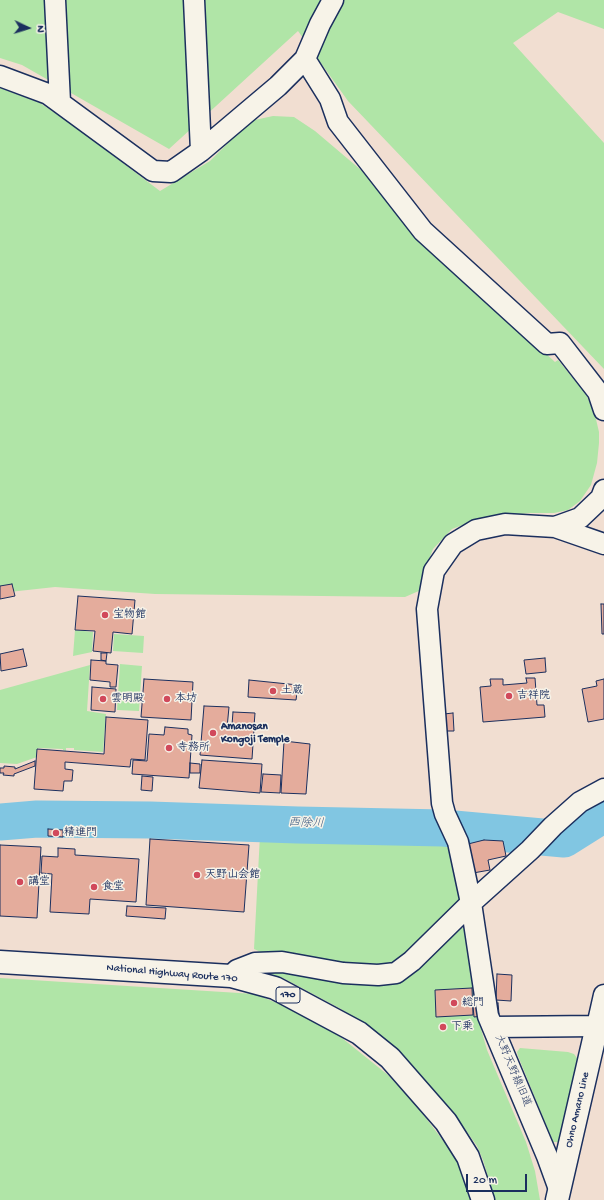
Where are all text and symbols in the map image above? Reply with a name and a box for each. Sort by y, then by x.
north arrow [8,8,48,48]
text: N [34,25,46,33]
place label: 宝物館 [113,608,146,622]
marker: 宝物館 [100,610,110,620]
place label: 土蔵 [281,684,303,698]
marker: 土蔵 [268,686,278,696]
place label: 吉祥院 [517,689,550,703]
marker: 吉祥院 [504,691,514,701]
place label: 雲明殿 [111,692,144,706]
place label: 本坊 [175,692,197,706]
marker: 雲明殿 [98,694,108,704]
marker: 本坊 [162,694,172,704]
place label: Amanosan Kongoji Temple [221,720,289,746]
marker: Amanosan Kongoji Temple [208,728,218,738]
place label: 寺務所 [177,741,210,755]
marker: 寺務所 [164,743,174,753]
water label: 西除川 [288,816,324,832]
place label: 精進門 [64,826,97,840]
marker: 精進門 [51,828,61,838]
place label: 天野山会館 [205,868,260,882]
marker: 天野山会館 [192,870,202,880]
place label: 講堂 [28,875,50,889]
marker: 講堂 [15,877,25,887]
place label: 食堂 [102,880,124,894]
marker: 食堂 [89,882,99,892]
street label: National Highway Route 170 [106,962,238,986]
road number: 170 [276,987,300,1003]
place label: 総門 [462,996,484,1010]
marker: 総門 [449,998,459,1008]
place label: 下乗 [451,1020,473,1034]
marker: 下乗 [438,1022,448,1032]
street label: 大野天野線旧道 [491,1033,533,1109]
street label: Ohno Amano Line [563,1071,593,1149]
scale bar [468,1166,529,1192]
text: 20 m [473,1174,497,1188]

